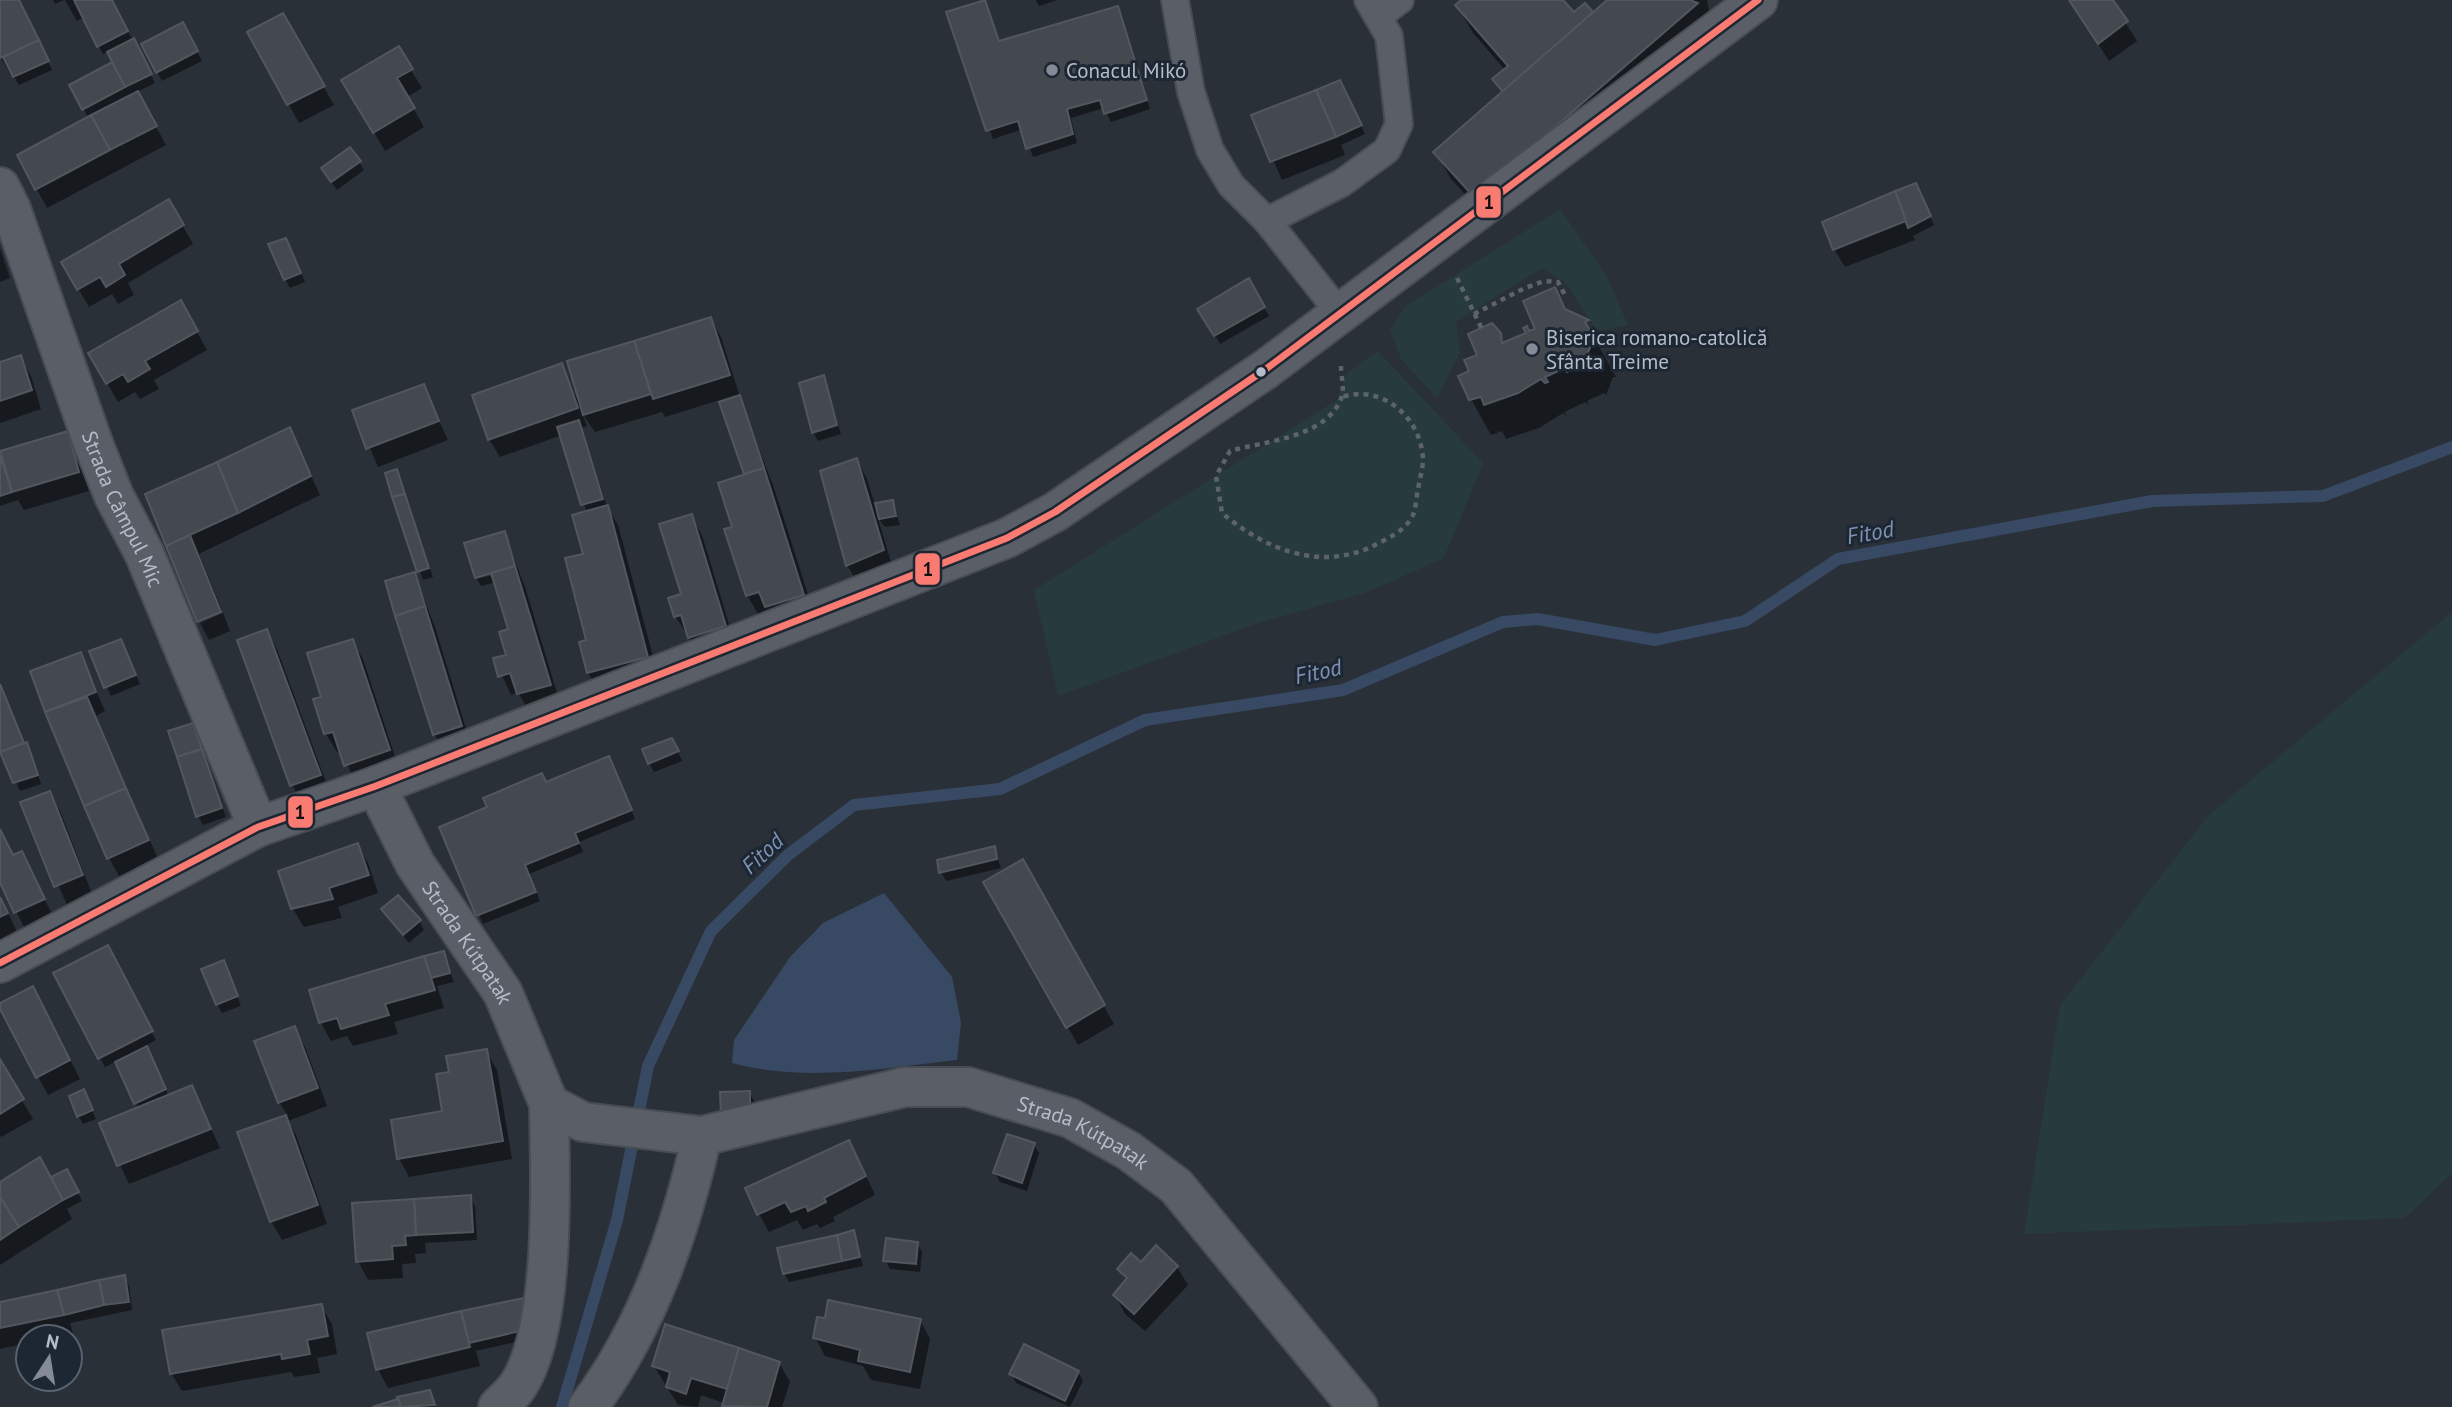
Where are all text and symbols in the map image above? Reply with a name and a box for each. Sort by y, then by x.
place label: Conacul Mikó [1066,57,1186,84]
marker: Conacul Mikó [1044,62,1060,78]
line badge: 1 [1475,185,1502,219]
text: 1 [1484,190,1494,214]
place label: Biserica romano-catolică Sfânta Treime [1546,324,1768,375]
marker: Biserica romano-catolică Sfânta Treime [1524,341,1540,357]
unlabelled marker [1254,365,1268,379]
street label: Strada Câmpul Mic [76,427,170,591]
water label: Fitod [1844,513,1897,550]
line badge: 1 [914,552,941,586]
text: 1 [923,557,933,581]
water label: Fitod [1292,652,1346,690]
line badge: 1 [287,795,314,829]
text: 1 [295,800,305,824]
water label: Fitod [735,825,790,880]
street label: Strada Kútpatak [417,875,520,1008]
street label: Strada Kútpatak [1014,1089,1155,1175]
north arrow [14,1323,84,1393]
text: N [44,1328,61,1354]

